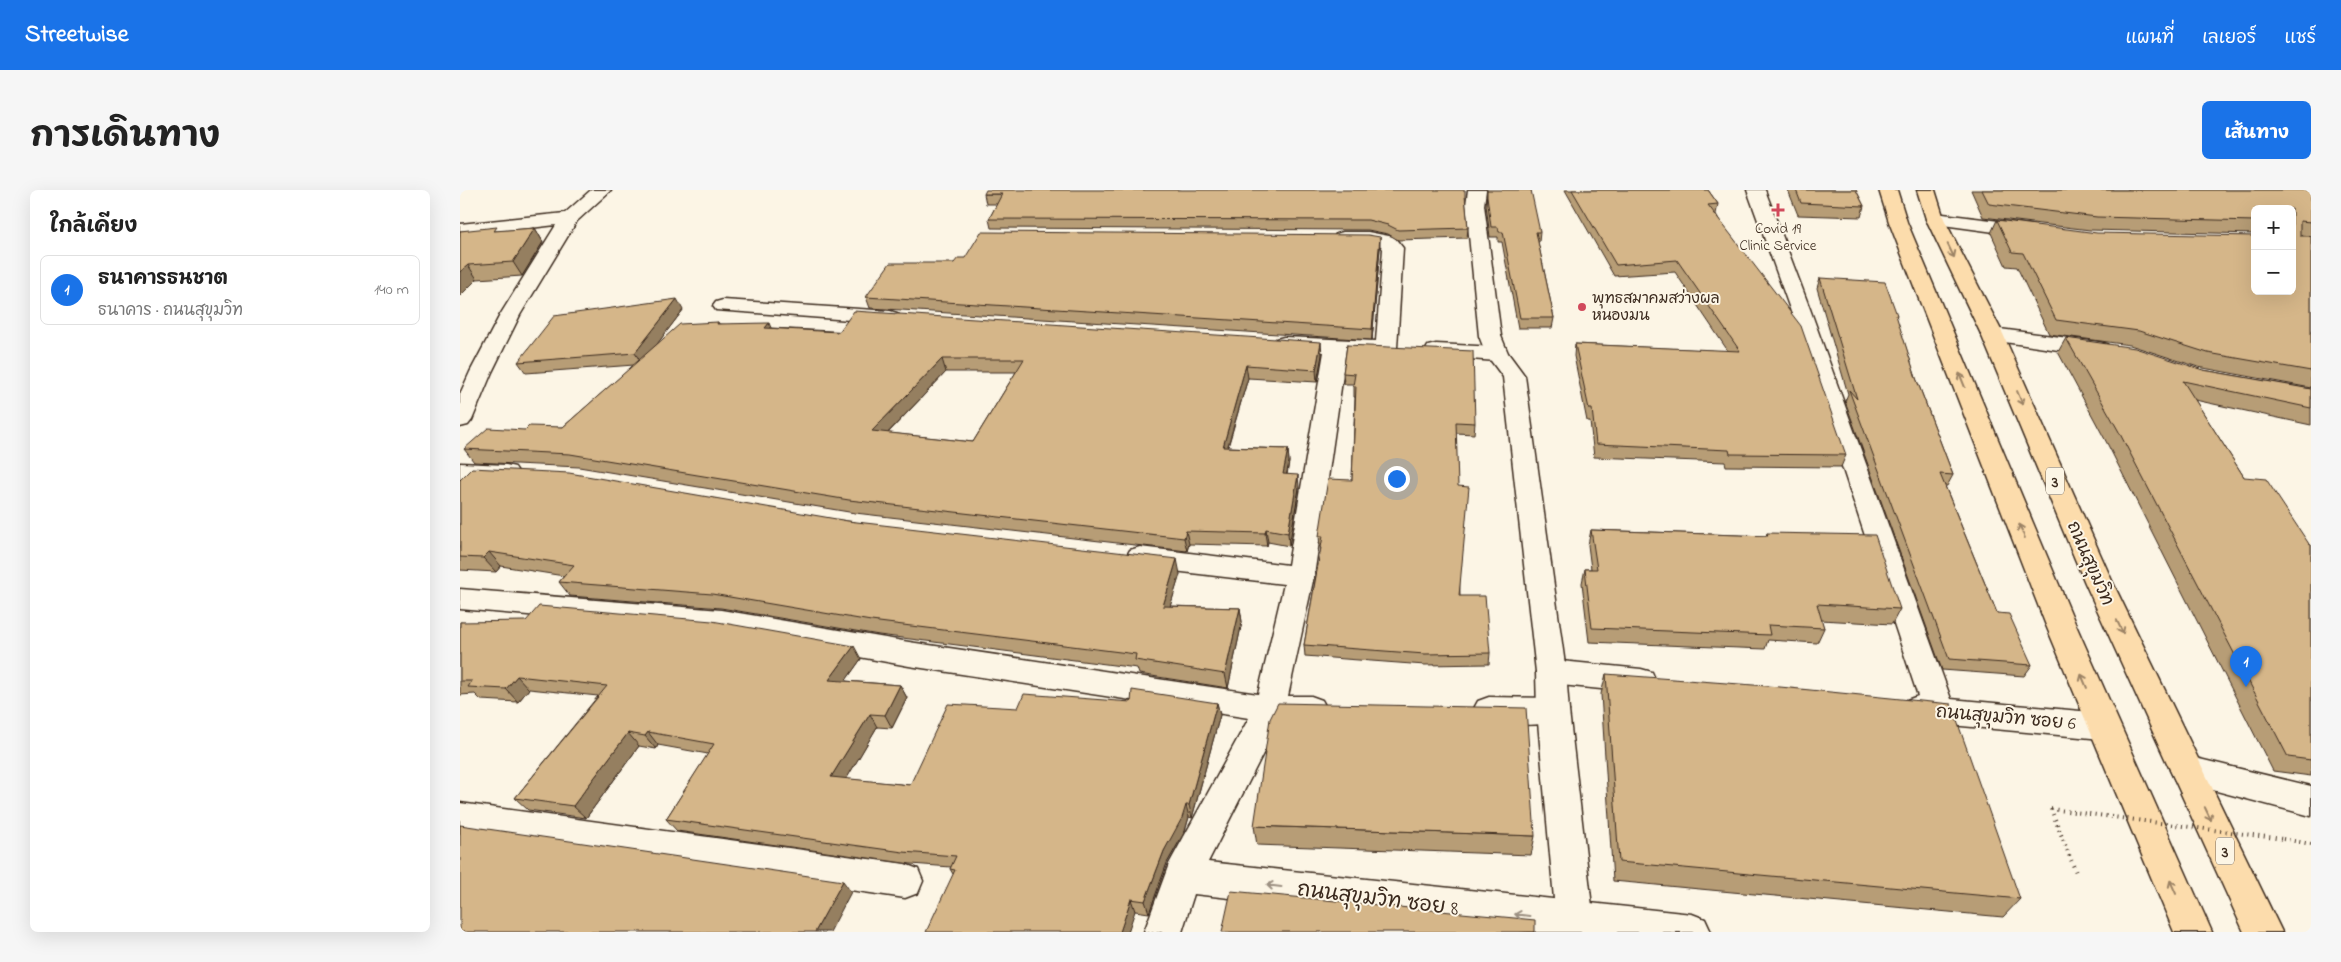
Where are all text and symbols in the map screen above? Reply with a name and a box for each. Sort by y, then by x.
text: Streetwise [25,18,129,53]
text: แผนที่ [2126,26,2174,52]
text: เลเยอร์ [2202,26,2256,52]
text: แชร์ [2284,26,2316,52]
button: เส้นทาง [2202,101,2311,159]
text: การเดินทาง [30,112,220,163]
marker: Covid 19 Clinic Service [1771,203,1785,217]
map controls [2251,205,2296,295]
button: + [2251,205,2296,250]
text: ใกล้เคียง [50,212,137,242]
place label: Covid 19 Clinic Service [1740,218,1817,257]
one-way arrow [1947,243,1956,258]
button: − [2251,250,2296,295]
text: ธนาคารธนชาต [98,266,228,293]
text: 1 [64,278,70,302]
text: 140 m [374,278,409,302]
place label: พุทธสมาคมสว่างผล หนองมน [1592,288,1719,327]
text: ธนาคาร · ถนนสุขุมวิท [98,299,243,323]
marker: พุทธสมาคมสว่างผล หนองมน [1576,301,1588,313]
one-way arrow [1956,373,1966,388]
one-way arrow [2015,390,2025,405]
your location [1384,466,1410,492]
road number: 3 [2046,468,2064,494]
street label: ถนนสุขุมวิท [2059,517,2119,610]
one-way arrow [2017,523,2026,538]
one-way arrow [2115,619,2125,634]
pin: 1 [2230,646,2262,687]
one-way arrow [2078,674,2088,689]
street label: ถนนสุขุมวิท ซอย 6 [1935,700,2077,738]
one-way arrow [2203,806,2213,821]
road number: 3 [2216,838,2234,864]
street label: ถนนสุขุมวิท ซอย 8 [1295,875,1460,925]
one-way arrow [2168,880,2178,895]
one-way arrow [1266,881,1282,891]
one-way arrow [1514,910,1530,920]

